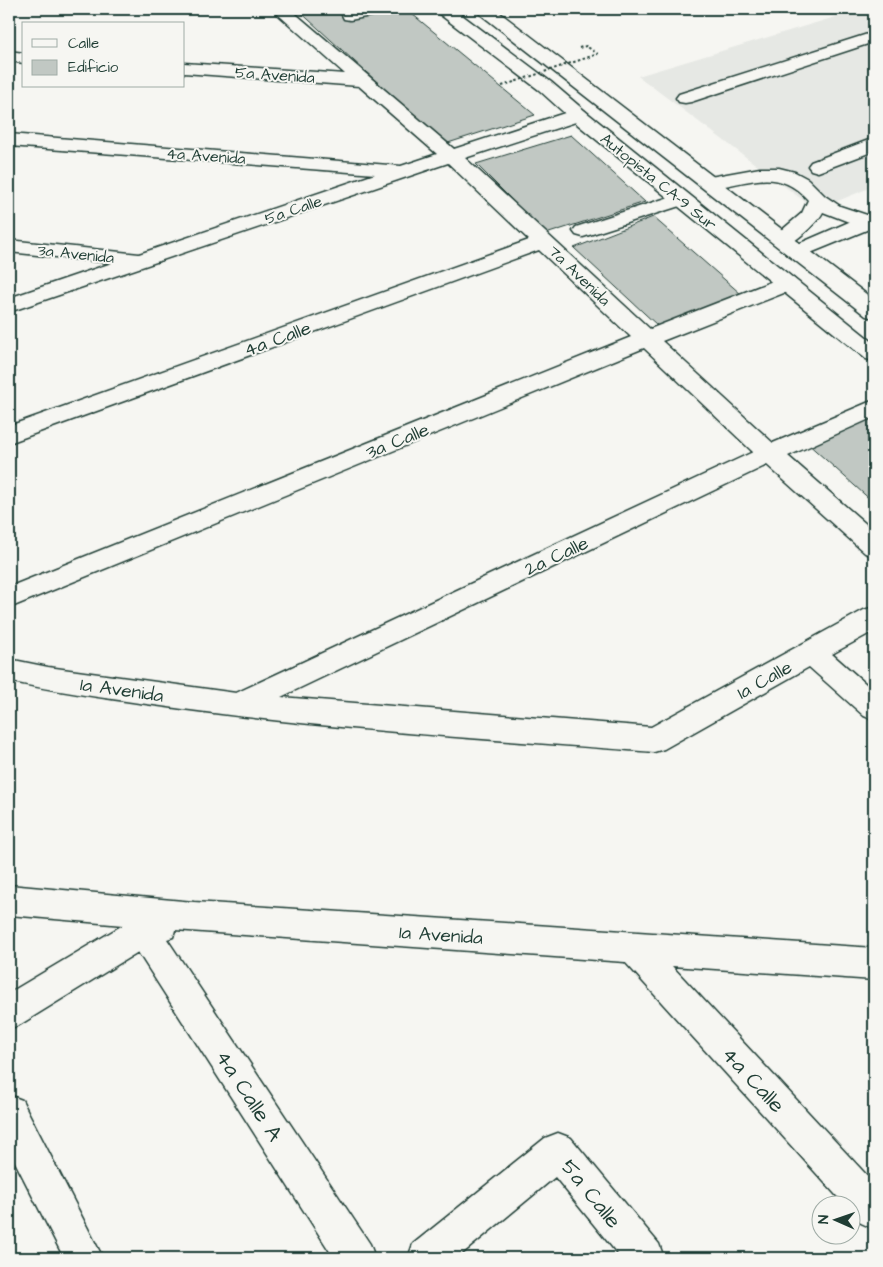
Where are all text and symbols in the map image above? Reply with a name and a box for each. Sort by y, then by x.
legend [22,22,185,88]
text: Calle [68,33,99,54]
text: Edificio [68,57,119,78]
street label: 5a Avenida [234,61,316,89]
street label: Autopista CA-9 Sur [596,128,721,236]
street label: 4a Avenida [166,142,246,170]
street label: 5a Calle [262,190,325,230]
street label: 3a Avenida [37,239,115,269]
street label: 7a Avenida [543,241,615,311]
street label: 4a Calle [240,315,315,364]
street label: 3a Calle [362,416,433,466]
street label: 2a Calle [520,530,593,583]
street label: 1a Calle [732,654,797,706]
street label: 1a Avenida [78,671,165,710]
street label: 1a Avenida [398,919,484,952]
street label: 4a Calle [714,1040,792,1120]
street label: 4a Calle A [208,1044,290,1148]
street label: 5a Calle [553,1153,628,1235]
north arrow [810,1194,860,1244]
text: N [814,1215,834,1224]

